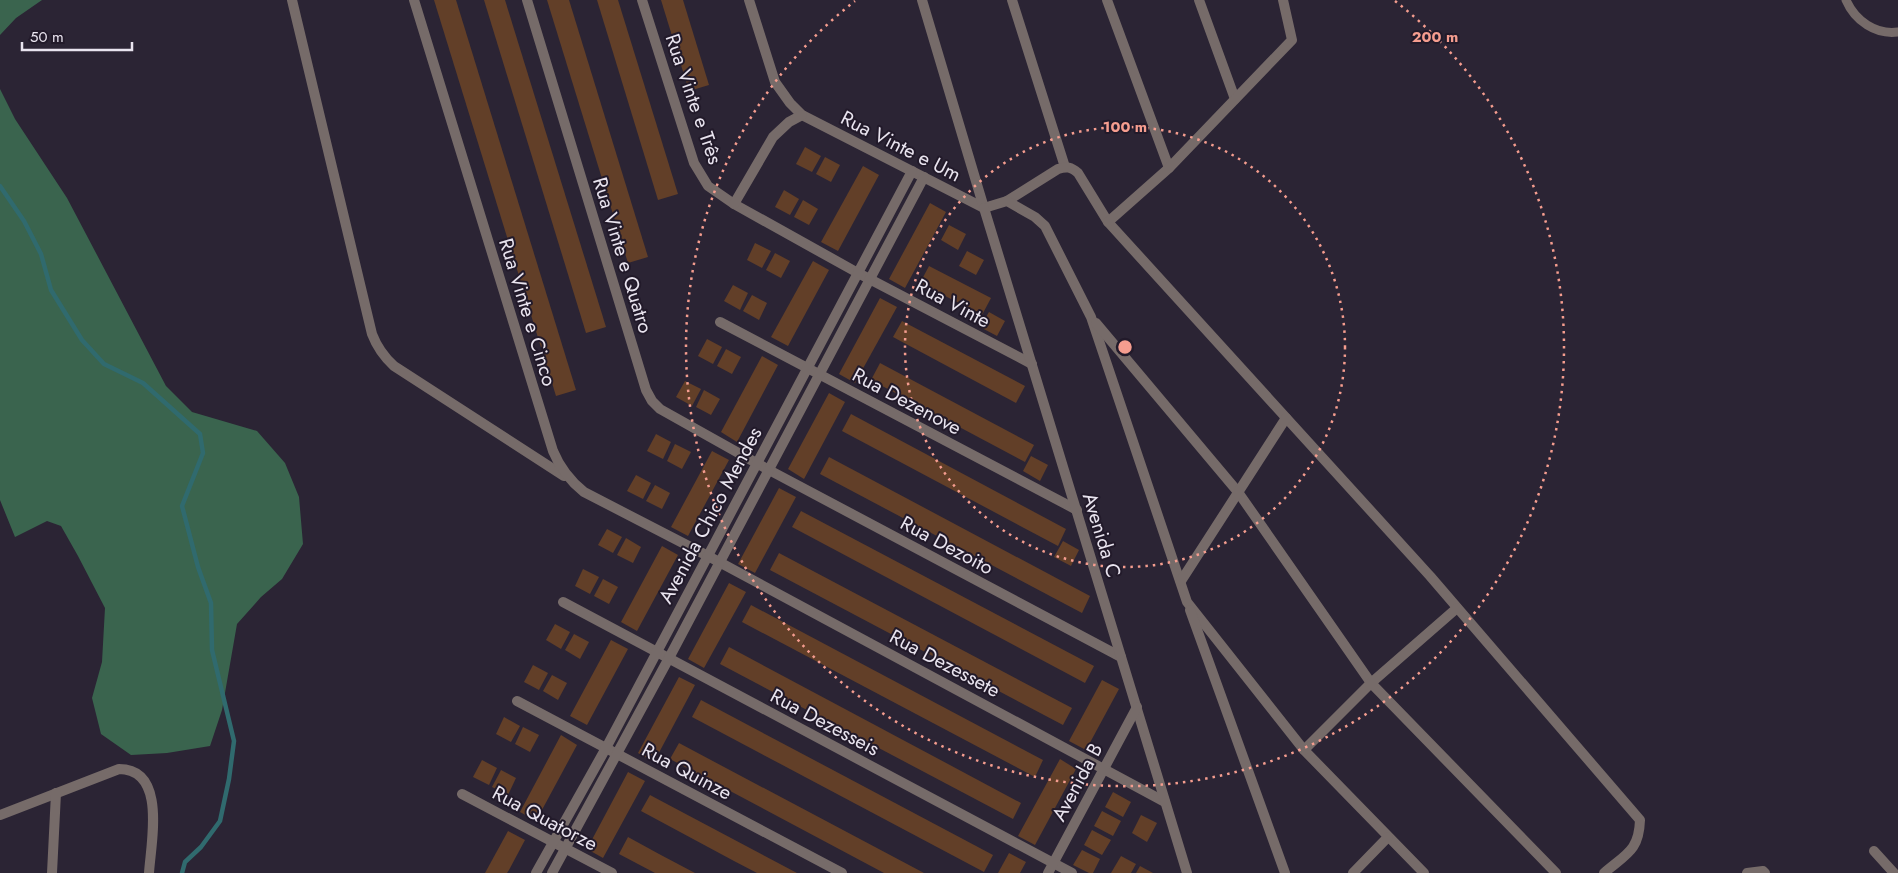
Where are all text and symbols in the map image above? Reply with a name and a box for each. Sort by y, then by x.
scale bar [22,20,132,52]
text: 50 m [30,26,64,48]
text: 200 m [1412,26,1458,48]
street label: Rua Vinte e Três [658,30,729,168]
street label: Rua Vinte e Um [835,104,966,189]
text: 100 m [1103,116,1147,138]
street label: Rua Vinte e Quatro [585,174,660,337]
street label: Rua Vinte e Cinco [491,235,564,390]
street label: Rua Vinte [910,272,995,335]
centre of rings [1116,338,1134,356]
street label: Rua Dezenove [847,360,967,442]
street label: Avenida Chico Mendes [652,422,769,609]
street label: Avenida C [1075,489,1128,581]
street label: Rua Dezoito [895,509,999,582]
street label: Rua Dezessete [884,622,1005,705]
street label: Rua Dezesseis [765,682,884,763]
street label: Rua Quinze [636,736,737,807]
street label: Avenida B [1045,738,1110,827]
street label: Rua Quatorze [487,778,603,858]

